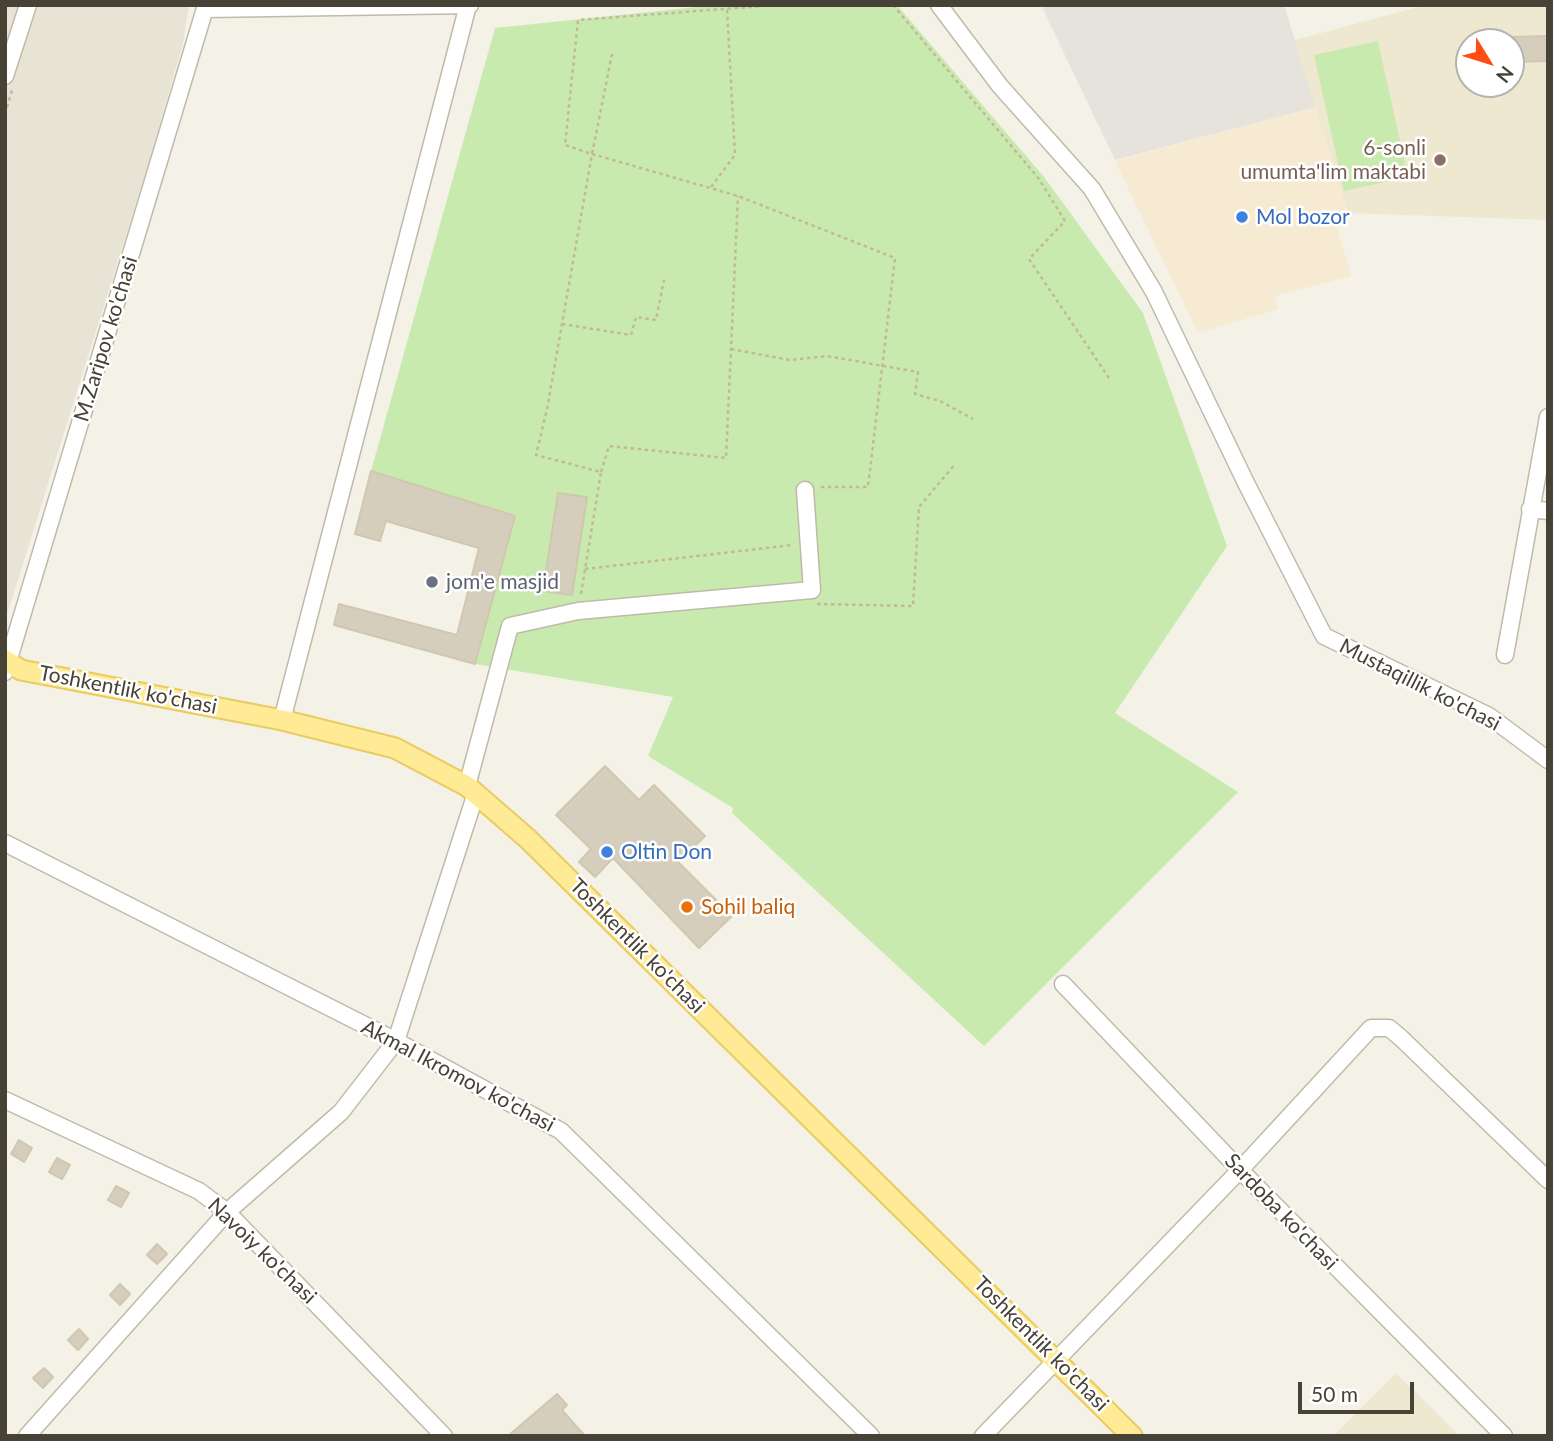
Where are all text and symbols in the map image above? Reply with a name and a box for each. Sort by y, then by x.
north arrow [1455,28,1525,98]
text: N [1492,62,1519,88]
place label: 6-sonli umumta'lim maktabi [1240,135,1426,185]
marker: 6-sonli umumta'lim maktabi [1432,152,1448,168]
place label: Mol bozor [1256,204,1350,230]
marker: Mol bozor [1234,209,1250,225]
street label: M.Zaripov ko'chasi [69,253,143,425]
place label: jom'e masjid [446,569,559,595]
marker: jom'e masjid [424,574,440,590]
street label: Mustaqillik ko'chasi [1335,633,1505,737]
street label: Toshkentlik ko'chasi [37,660,219,720]
place label: Oltin Don [621,839,712,865]
marker: Oltin Don [599,844,615,860]
street label: Toshkentlik ko'chasi [564,873,710,1019]
place label: Sohil baliq [701,894,795,920]
marker: Sohil baliq [679,899,695,915]
street label: Akmal Ikromov ko'chasi [357,1014,559,1138]
street label: Sardoba ko'chasi [1219,1149,1343,1275]
street label: Navoiy ko'chasi [202,1193,322,1309]
street label: Toshkentlik ko'chasi [968,1271,1114,1417]
scale bar [1301,1368,1416,1412]
text: 50 m [1311,1381,1358,1406]

